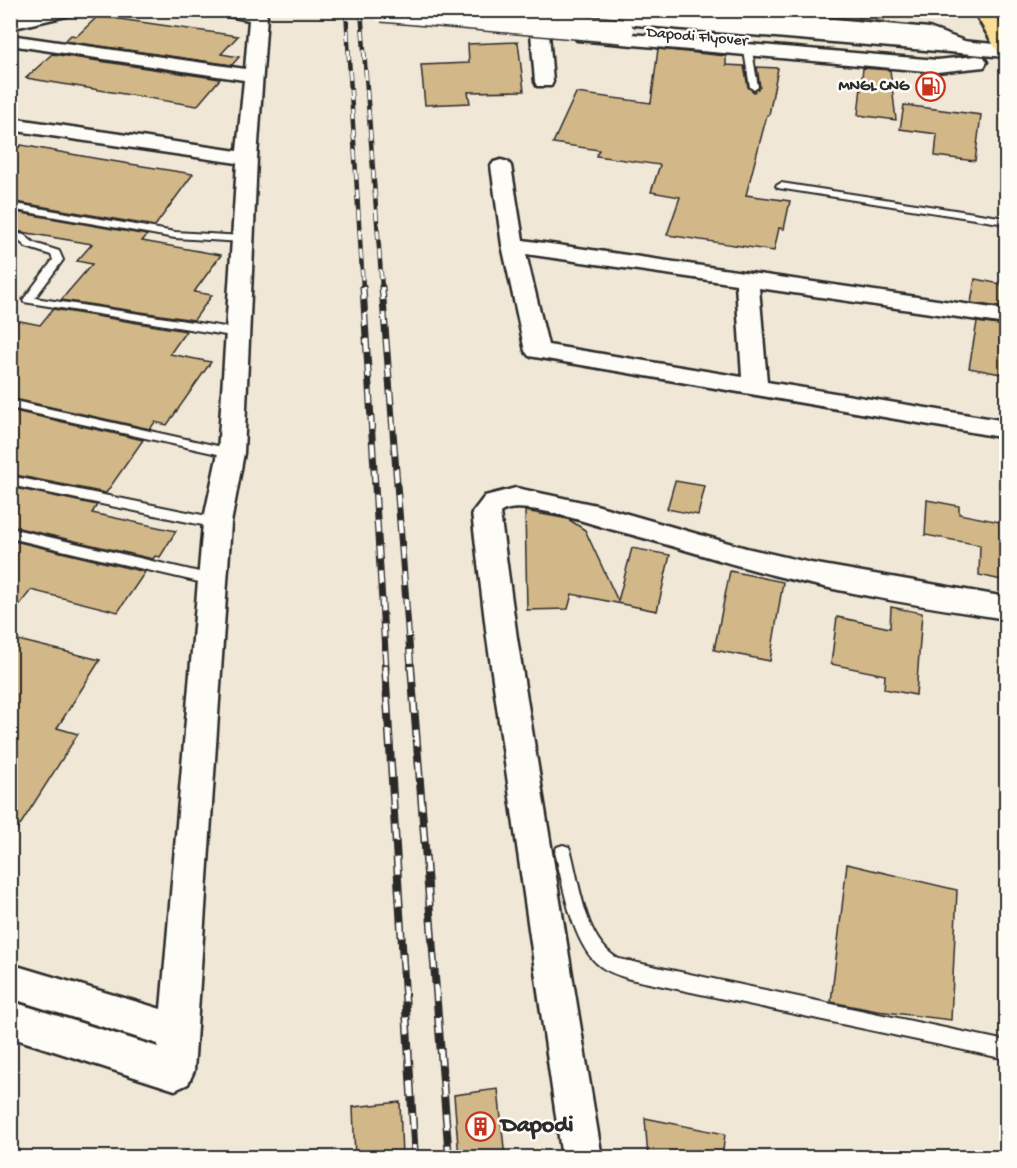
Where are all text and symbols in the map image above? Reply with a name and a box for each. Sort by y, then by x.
street label: Dapodi Flyover [645,24,749,52]
fuel station icon: MNGL CNG [914,71,946,103]
place label: MNGL CNG [839,78,910,97]
building icon: Dapodi [464,1110,496,1142]
place label: Dapodi [499,1112,574,1141]

